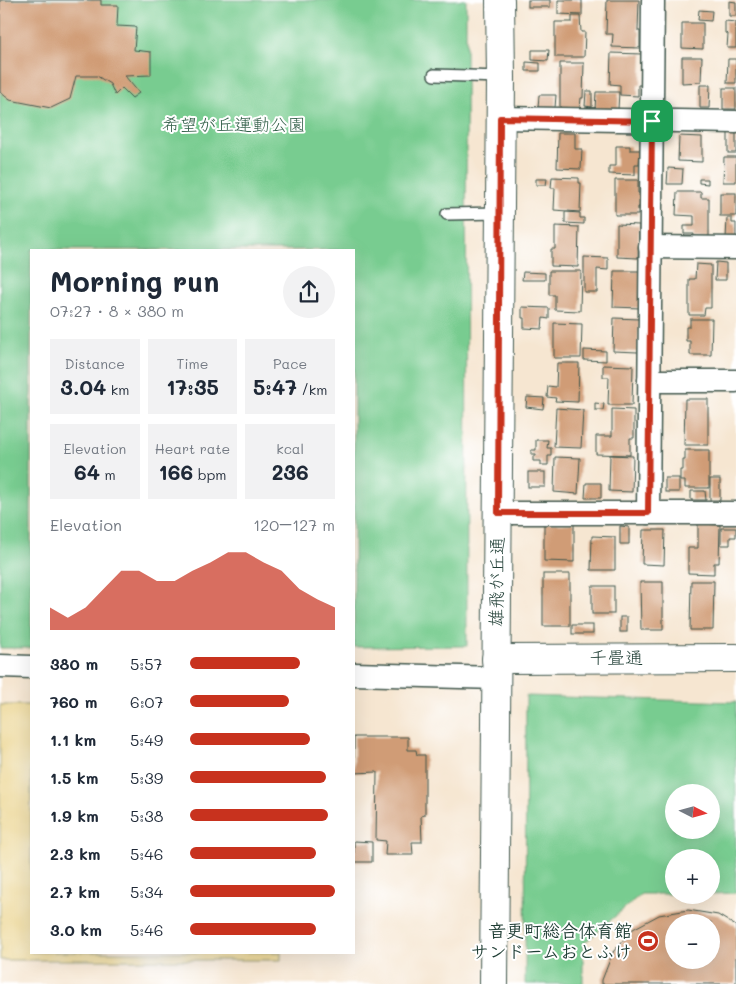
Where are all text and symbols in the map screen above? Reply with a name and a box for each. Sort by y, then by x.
pin [631,100,673,142]
icon: arrive [638,107,666,135]
park label: 希望が丘運動公園 [162,112,306,136]
text: Morning run [50,263,219,299]
button: share [283,266,335,318]
text: 07:27 · 8 × 380 m [50,300,184,321]
text: Distance [65,354,125,373]
text: Time [177,354,208,373]
text: Pace [273,354,307,373]
text: 3.04 [60,373,106,400]
text: 17:35 [166,373,219,400]
text: 5:47 [253,373,297,400]
text: km [106,380,129,399]
text: /km [297,380,327,399]
text: Elevation [63,439,126,458]
text: Heart rate [155,439,230,458]
text: kcal [276,439,304,458]
text: 64 [74,458,100,485]
text: 166 [159,458,193,485]
text: 236 [272,458,309,485]
text: m [100,465,116,484]
text: bpm [193,465,226,484]
text: Elevation [50,514,122,535]
text: 120–127 m [253,514,335,535]
street label: 雄飛が丘通 [483,537,509,627]
street label: 千畳通 [589,645,643,669]
text: 380 m [50,653,98,674]
text: 5:57 [130,653,163,674]
text: 760 m [50,691,97,712]
text: 6:07 [130,691,163,712]
text: 1.1 km [50,729,96,750]
text: 5:49 [130,729,163,750]
text: 1.5 km [50,767,98,788]
text: 5:39 [130,767,163,788]
north arrow [665,784,720,839]
map controls [665,784,720,969]
text: 1.9 km [50,805,99,826]
text: 5:38 [130,805,163,826]
text: 2.3 km [50,843,101,864]
text: 5:46 [130,843,163,864]
button: + [665,849,720,904]
text: 2.7 km [50,881,100,902]
text: 5:34 [130,881,163,902]
button: − [665,914,720,969]
place label: 音更町総合体育館 サンドームおとふけ [471,918,632,963]
text: 3.0 km [50,919,102,940]
text: 5:46 [130,919,163,940]
sports icon: 音更町総合体育館 サンドームおとふけ [636,929,660,953]

